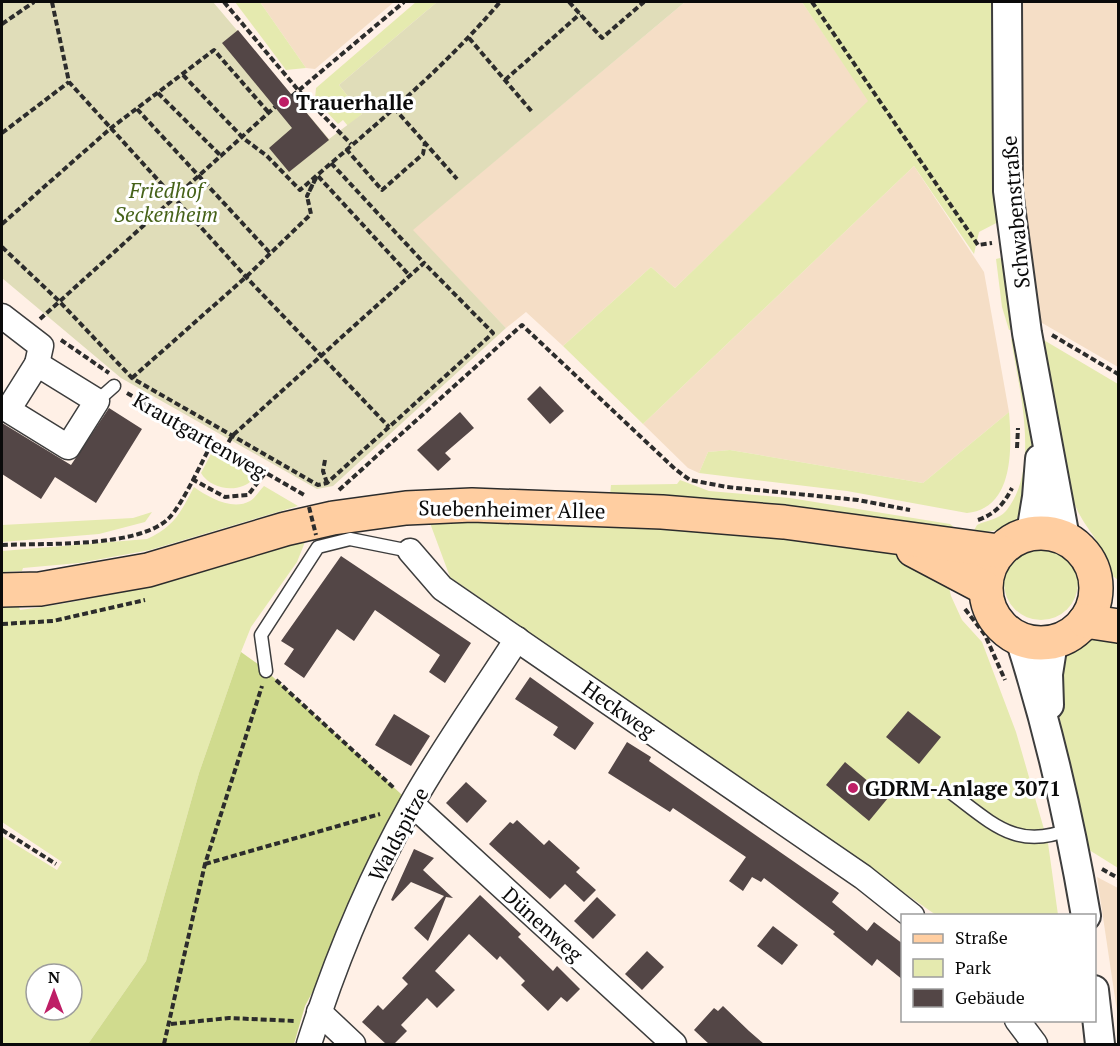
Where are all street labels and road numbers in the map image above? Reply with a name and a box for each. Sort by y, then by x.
street label: Schwabenstraße [994,134,1036,290]
street label: Krautgartenweg [128,386,272,485]
street label: Suebenheimer Allee [418,493,606,525]
street label: Heckweg [577,674,662,745]
street label: Waldspitze [362,782,434,886]
street label: Dünenweg [497,880,590,968]

